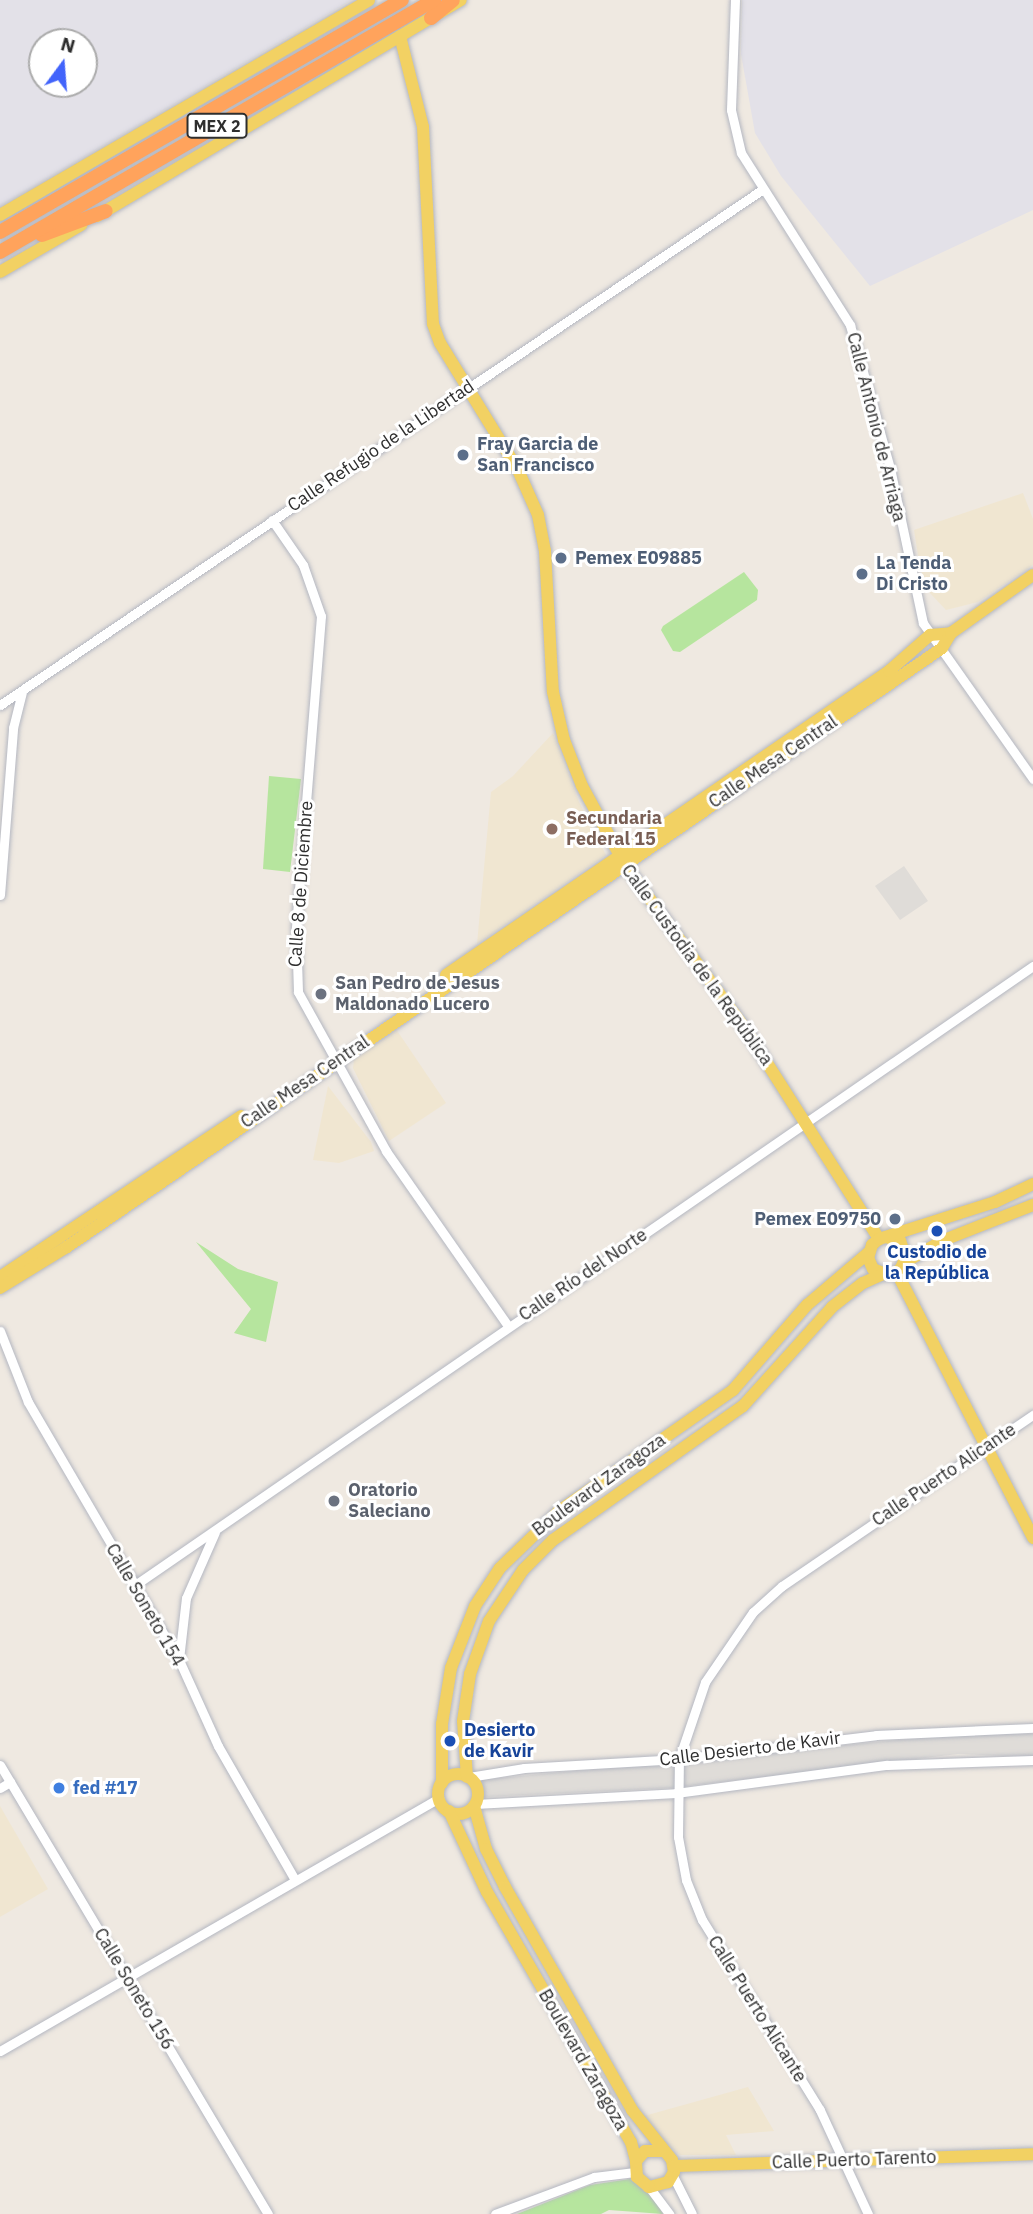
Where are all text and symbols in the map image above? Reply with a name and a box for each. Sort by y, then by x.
north arrow [28,28,98,98]
text: N [58,31,78,58]
road number: MEX 2 [186,114,248,138]
street label: Calle Antonio de Arriaga [842,330,910,524]
street label: Calle Refugio de la Libertad [284,375,478,517]
place label: Fray Garcia de San Francisco [477,434,598,476]
marker: Fray Garcia de San Francisco [455,447,471,463]
place label: Pemex E09885 [575,547,702,569]
marker: Pemex E09885 [553,550,569,566]
place label: La Tenda Di Cristo [876,553,951,596]
marker: La Tenda Di Cristo [854,566,870,582]
street label: Calle Mesa Central [705,711,841,813]
street label: Calle 8 de Diciembre [284,800,318,968]
place label: Secundaria Federal 15 [566,808,662,850]
marker: Secundaria Federal 15 [544,821,560,837]
street label: Calle Custodia de la República [617,860,777,1070]
place label: San Pedro de Jesus Maldonado Lucero [335,973,500,1016]
marker: San Pedro de Jesus Maldonado Lucero [313,986,329,1002]
street label: Calle Mesa Central [237,1031,373,1133]
place label: Pemex E09750 [754,1208,881,1230]
marker: Pemex E09750 [887,1211,903,1227]
marker: Custodio de la República [929,1223,945,1239]
street label: Calle Río del Norte [515,1224,651,1326]
place label: Custodio de la República [885,1242,989,1284]
street label: Calle Puerto Alicante [868,1419,1020,1531]
street label: Boulevard Zaragoza [528,1429,670,1541]
place label: Oratorio Saleciano [348,1480,431,1522]
marker: Oratorio Saleciano [326,1493,342,1509]
street label: Calle Soneto 154 [101,1540,189,1670]
place label: Desierto de Kavir [464,1720,535,1762]
street label: Calle Desierto de Kavir [658,1727,842,1771]
marker: Desierto de Kavir [442,1733,458,1749]
place label: fed #17 [73,1777,138,1799]
marker: fed #17 [51,1780,67,1796]
street label: Calle Soneto 156 [89,1924,179,2054]
street label: Calle Puerto Alicante [703,1932,811,2086]
street label: Boulevard Zaragoza [534,1985,632,2135]
street label: Calle Puerto Tarento [771,2146,937,2174]

